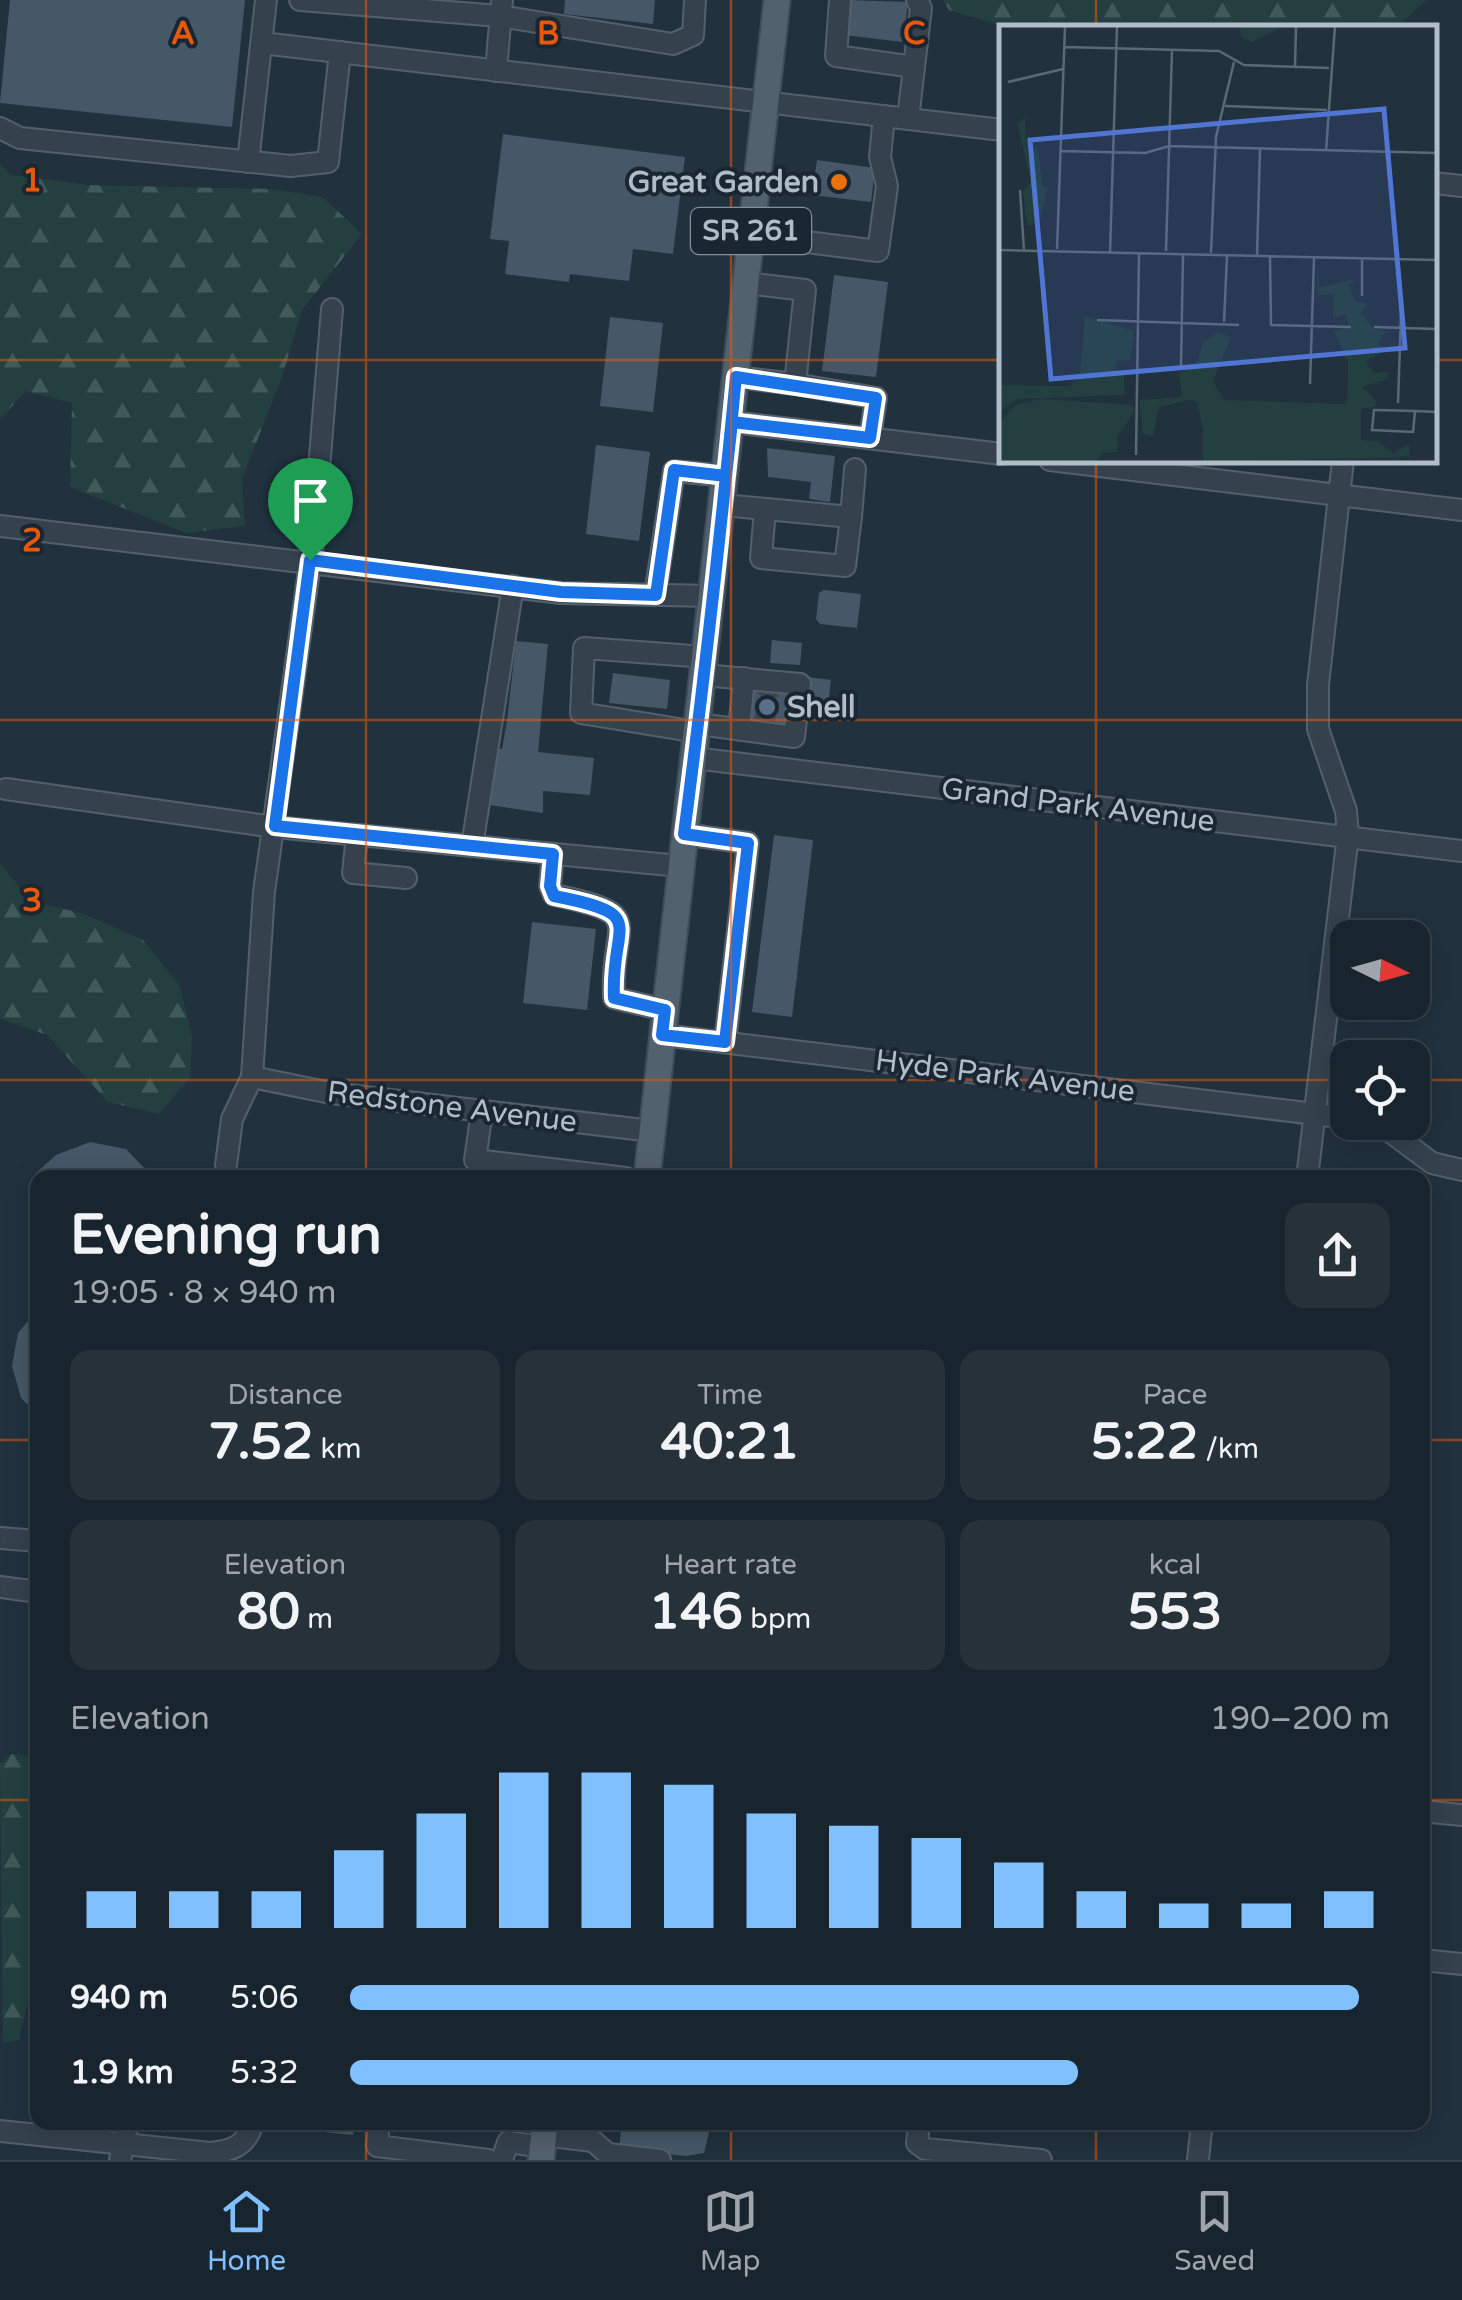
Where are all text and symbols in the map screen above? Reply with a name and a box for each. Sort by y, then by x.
text: A [171,15,195,53]
text: B [537,15,559,53]
text: C [903,15,925,53]
inset map [999,25,1437,462]
text: 1 [22,162,42,200]
place label: Great Garden [628,164,819,201]
marker: Great Garden [828,171,850,193]
road number: SR 261 [691,208,811,254]
pin [268,458,353,561]
icon: arrive [283,473,338,528]
text: 2 [22,522,42,560]
place label: Shell [787,689,855,726]
marker: Shell [756,696,778,718]
street label: Grand Park Avenue [939,770,1217,840]
text: 3 [22,882,42,920]
north arrow [1330,920,1430,1020]
map controls [1330,920,1430,1140]
button: locate [1330,1040,1430,1140]
street label: Hyde Park Avenue [873,1042,1137,1110]
street label: Redstone Avenue [325,1073,579,1141]
text: Evening run [70,1203,382,1269]
button: share [1285,1203,1390,1308]
text: 19:05 · 8 × 940 m [70,1274,336,1312]
text: Distance [227,1378,343,1412]
text: Time [697,1378,763,1412]
text: Pace [1143,1378,1207,1412]
text: 7.52 [209,1412,313,1472]
text: 40:21 [661,1412,799,1472]
text: 5:22 [1091,1412,1198,1472]
text: km [313,1432,361,1466]
text: /km [1198,1432,1259,1466]
text: Elevation [224,1548,346,1582]
text: Heart rate [663,1548,797,1582]
text: kcal [1149,1548,1201,1582]
text: 80 [237,1582,300,1642]
text: 146 [649,1582,743,1642]
text: 553 [1128,1582,1222,1642]
text: m [300,1602,333,1636]
text: bpm [743,1602,811,1636]
text: Elevation [70,1700,210,1738]
text: 190–200 m [1210,1700,1390,1738]
text: 940 m [70,1979,168,2017]
text: 5:06 [230,1979,299,2017]
text: 1.9 km [70,2054,174,2092]
text: 5:32 [230,2054,299,2092]
tab: Home [207,2184,286,2278]
tab: Map [700,2184,760,2278]
tab: Saved [1174,2184,1255,2278]

